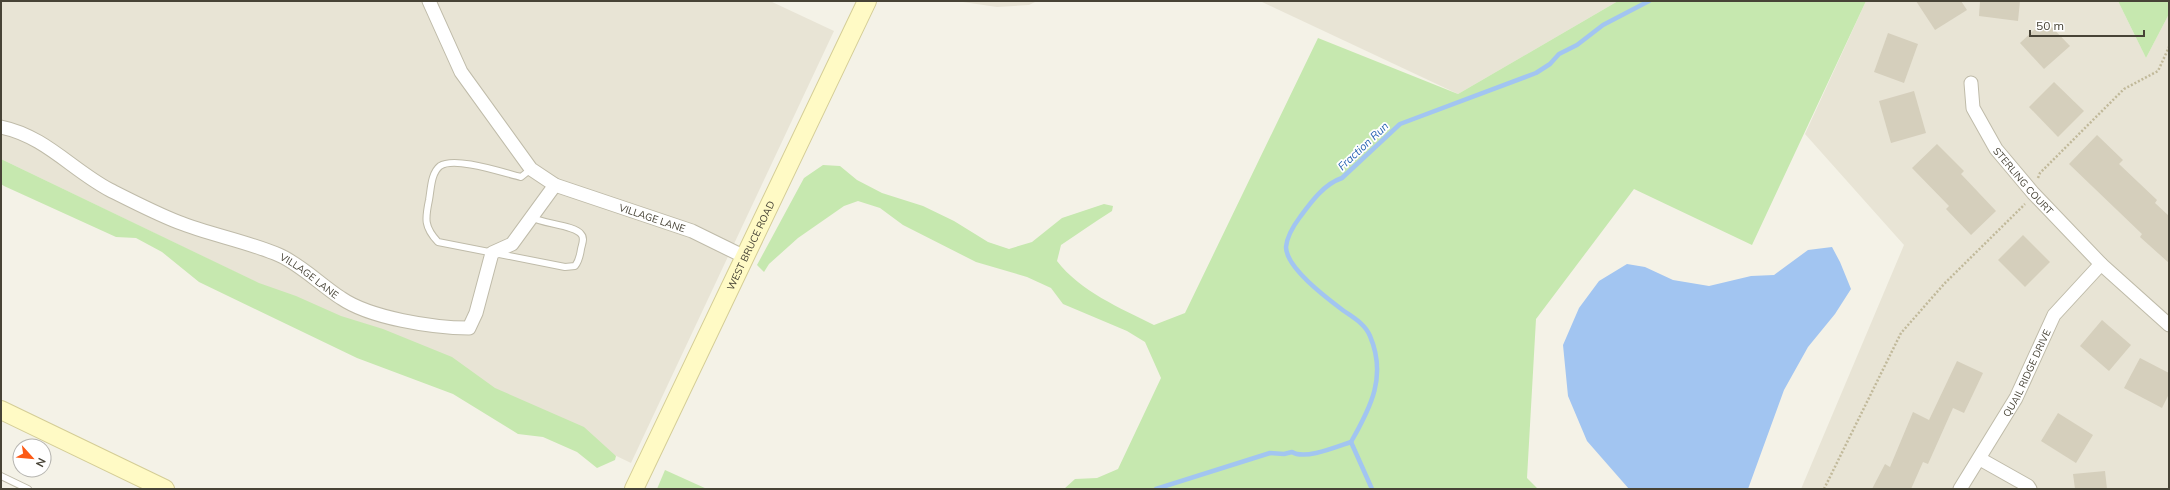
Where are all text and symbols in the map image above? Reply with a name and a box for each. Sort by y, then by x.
scale bar [2030,12,2144,38]
text: 50 m [2036,18,2064,33]
water label: Fraction Run [1335,119,1391,173]
street label: STERLING COURT [1991,144,2056,217]
street label: WEST BRUCE ROAD [723,199,777,292]
street label: VILLAGE LANE [617,200,687,235]
street label: VILLAGE LANE [278,250,342,301]
street label: QUAIL RIDGE DRIVE [2000,327,2053,419]
north arrow [12,438,52,478]
text: N [33,456,49,469]

